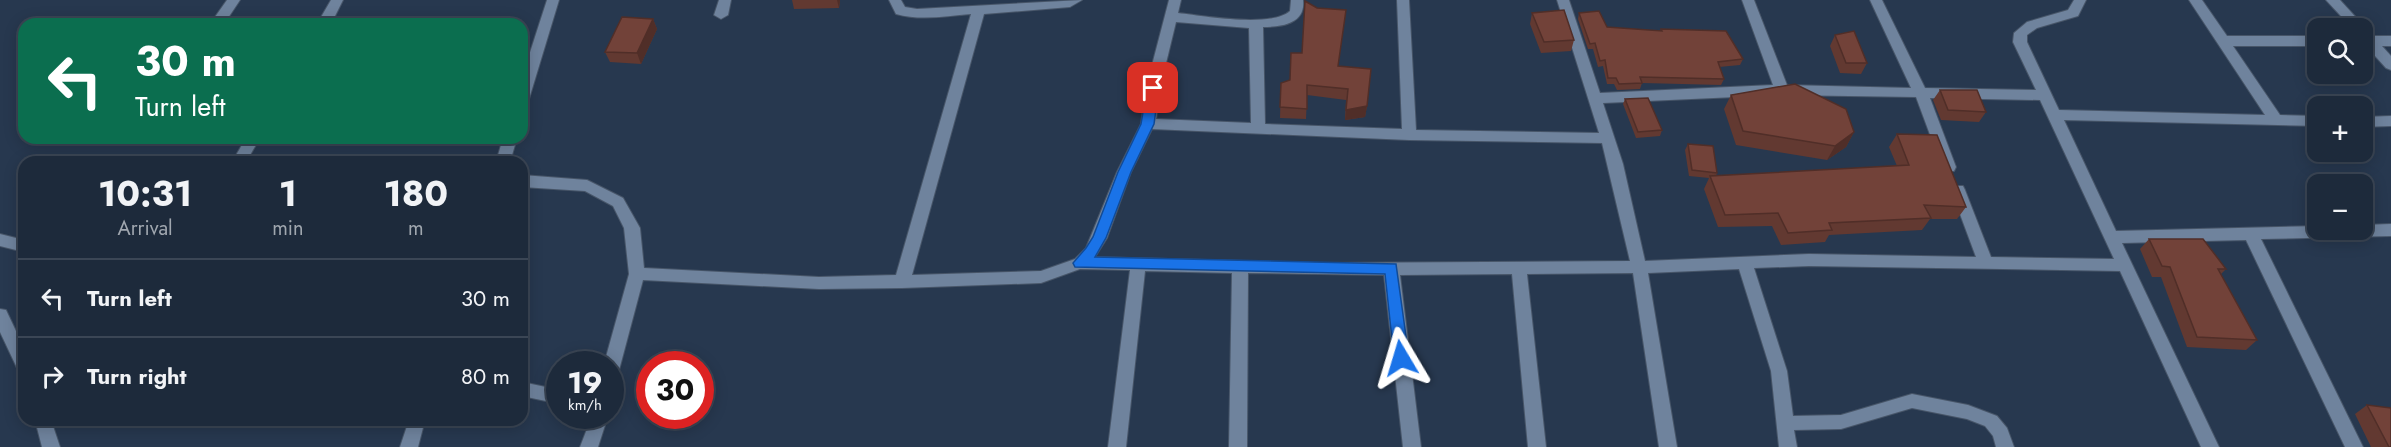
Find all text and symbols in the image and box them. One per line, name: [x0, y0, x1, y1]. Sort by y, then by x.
map controls: [2307, 18, 2373, 240]
button: search: [2307, 18, 2373, 84]
text: 30 m: [135, 31, 236, 92]
icon: left: [36, 42, 114, 120]
pin: [1127, 62, 1178, 113]
icon: arrive: [1136, 71, 1169, 104]
text: Turn left: [135, 87, 225, 126]
button: +: [2307, 96, 2373, 162]
text: 10:31: [98, 167, 192, 219]
text: 1: [279, 167, 297, 219]
text: 180: [383, 167, 448, 219]
button: −: [2307, 174, 2373, 240]
text: Arrival: [118, 214, 173, 243]
text: min: [272, 214, 304, 243]
text: m: [408, 214, 424, 243]
icon: left: [36, 282, 69, 315]
text: Turn left: [87, 282, 172, 314]
text: 30 m: [461, 282, 510, 314]
position arrow: [1369, 326, 1433, 390]
speed limit sign: 30: [636, 351, 714, 429]
icon: right: [36, 360, 69, 393]
text: Turn right: [87, 360, 187, 392]
text: 80 m: [461, 360, 510, 392]
text: 19: [567, 361, 603, 404]
text: km/h: [568, 394, 602, 416]

